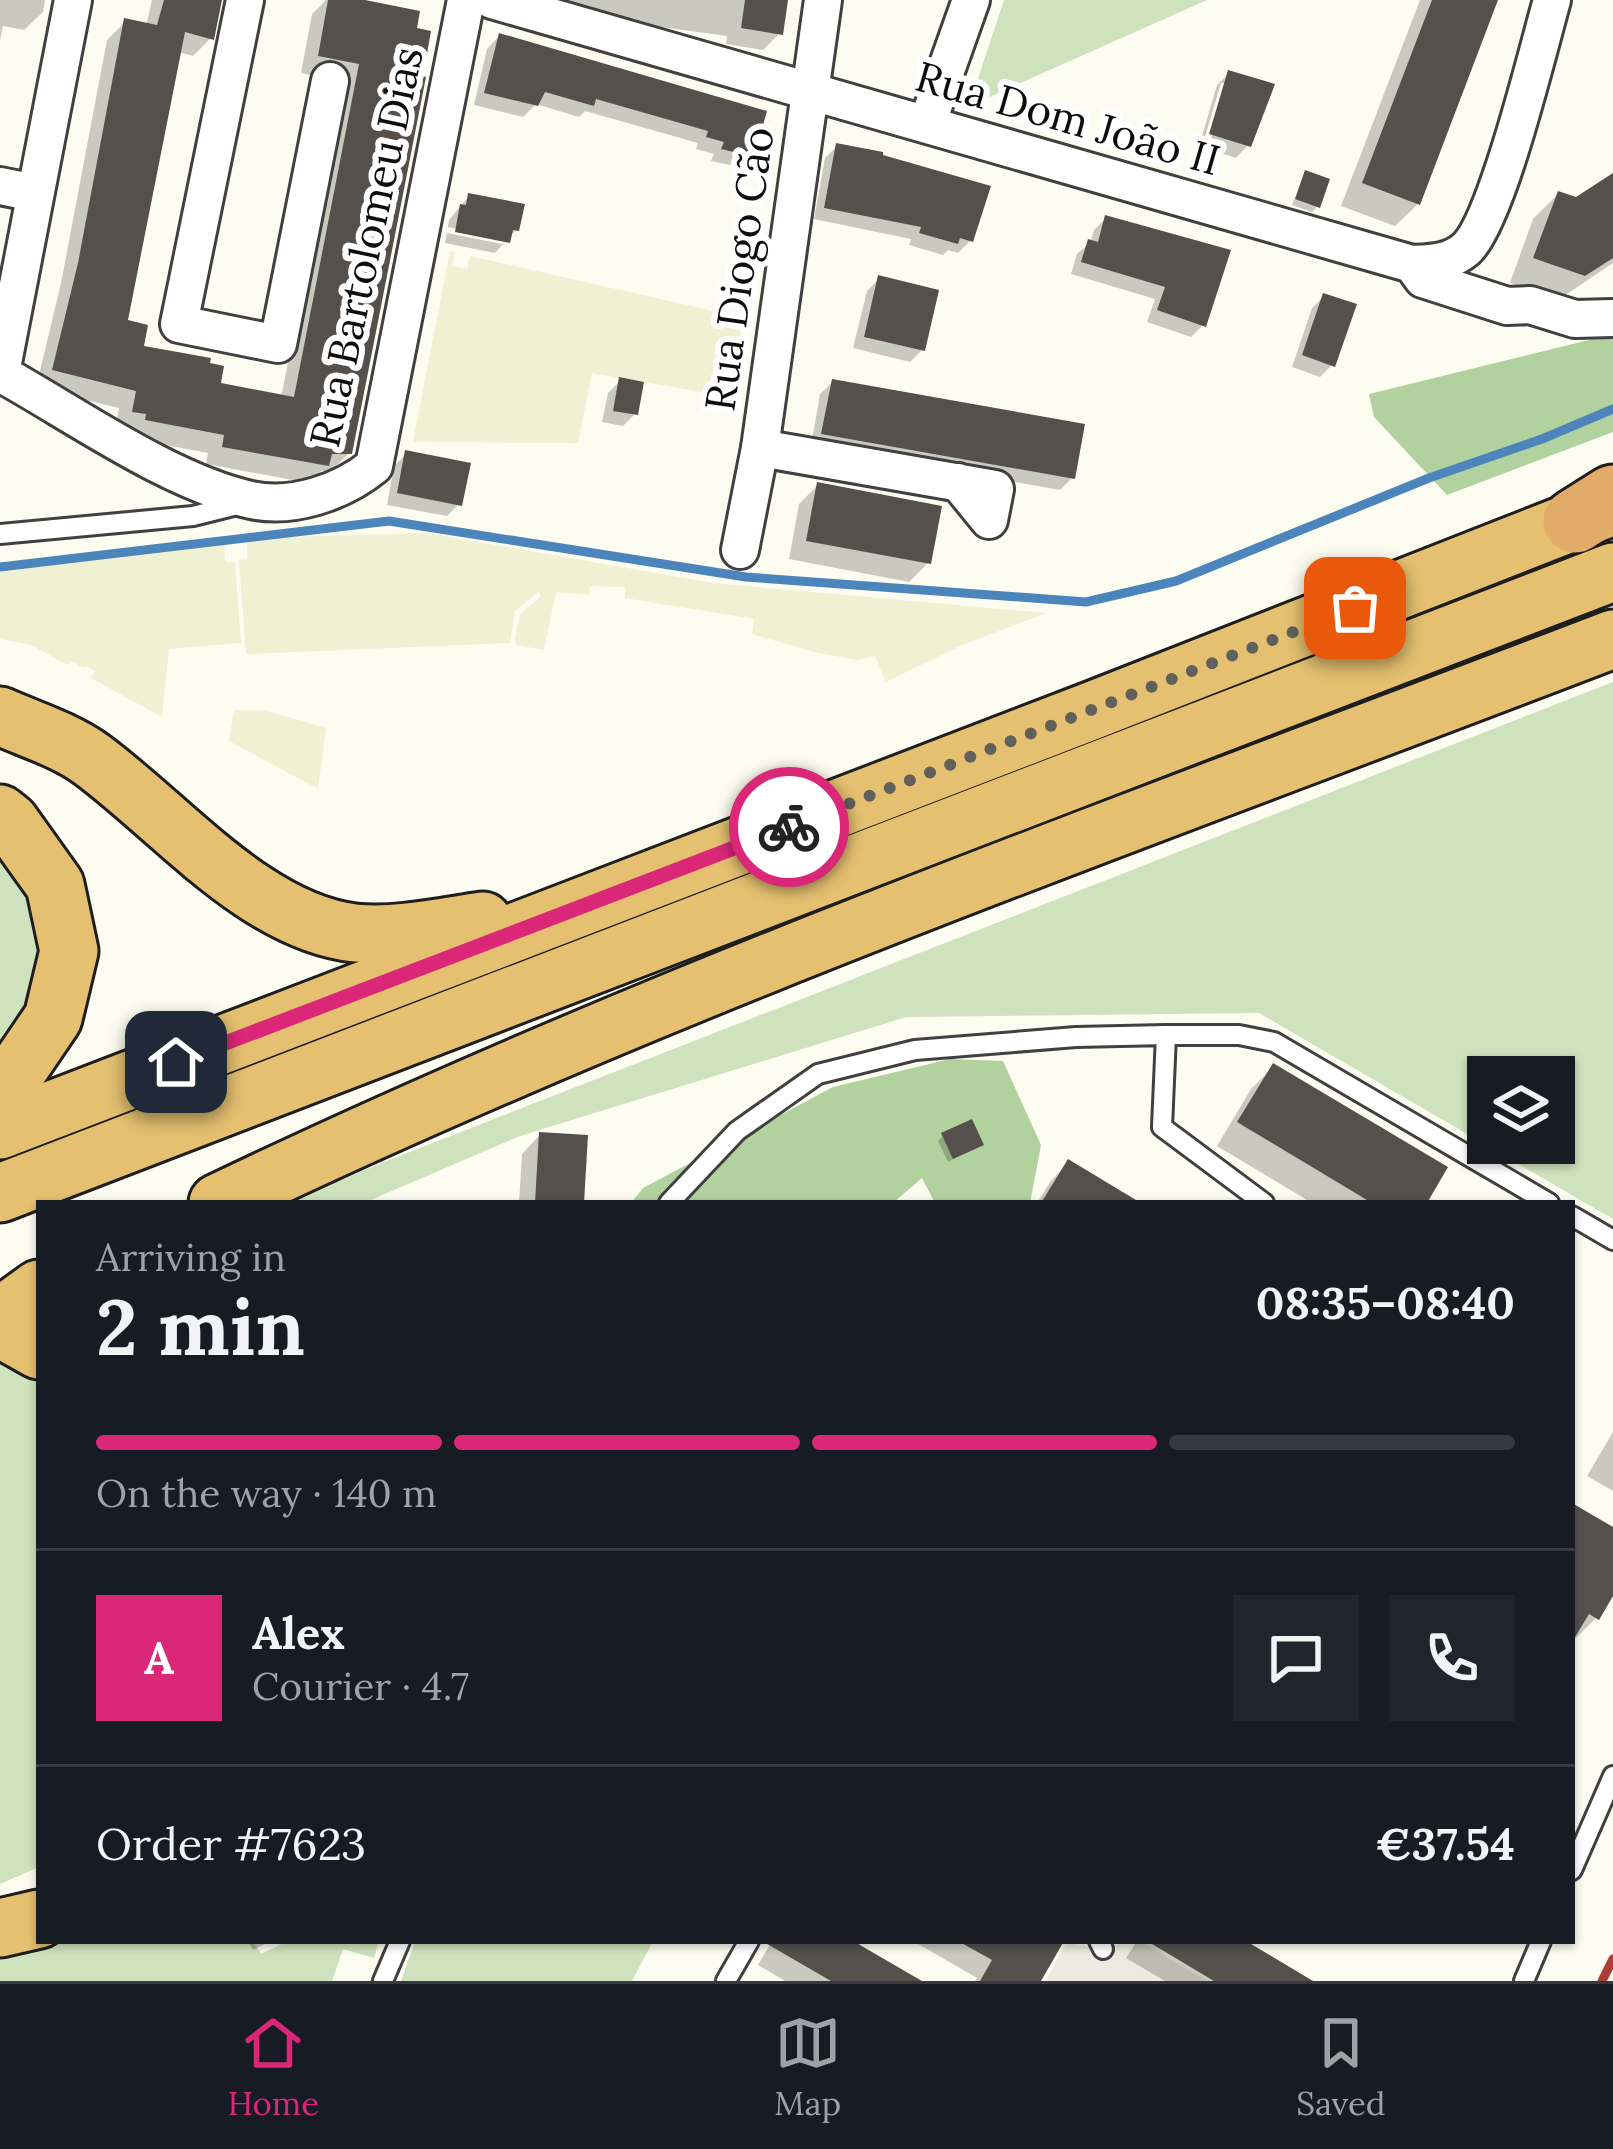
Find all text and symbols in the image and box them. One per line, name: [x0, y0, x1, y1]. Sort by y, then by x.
street label: Rua Bartolomeu Dias: [297, 42, 435, 452]
street label: Rua Dom João II: [910, 49, 1226, 187]
street label: Rua Diogo Cão: [692, 124, 786, 414]
pin: [1304, 557, 1406, 659]
icon: bag: [1322, 575, 1388, 641]
courier: [729, 767, 849, 887]
icon: bike: [756, 794, 822, 860]
pin: [125, 1011, 227, 1113]
icon: home: [143, 1029, 209, 1095]
map controls: [1467, 1056, 1575, 1164]
button: layers: [1467, 1056, 1575, 1164]
text: Arriving in: [96, 1232, 286, 1282]
text: 08:35–08:40: [1256, 1274, 1515, 1331]
text: 2 min: [96, 1277, 305, 1376]
text: On the way · 140 m: [96, 1468, 437, 1518]
button: chat: [1233, 1595, 1359, 1721]
button: phone: [1389, 1595, 1515, 1721]
text: Alex: [252, 1604, 345, 1661]
text: A: [144, 1629, 174, 1686]
text: Courier · 4.7: [252, 1661, 469, 1711]
text: Order #7623: [96, 1815, 366, 1872]
text: €37.54: [1375, 1815, 1515, 1872]
tab: Home: [227, 2010, 319, 2124]
tab: Map: [774, 2010, 841, 2124]
tab: Saved: [1296, 2010, 1385, 2124]

